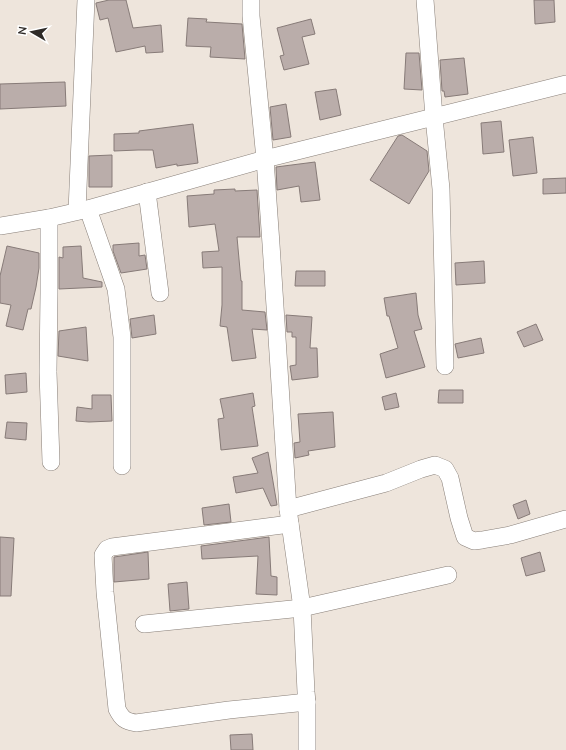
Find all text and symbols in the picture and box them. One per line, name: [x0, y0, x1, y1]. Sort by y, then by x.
north arrow: [12, 12, 52, 52]
text: N: [15, 25, 30, 36]

